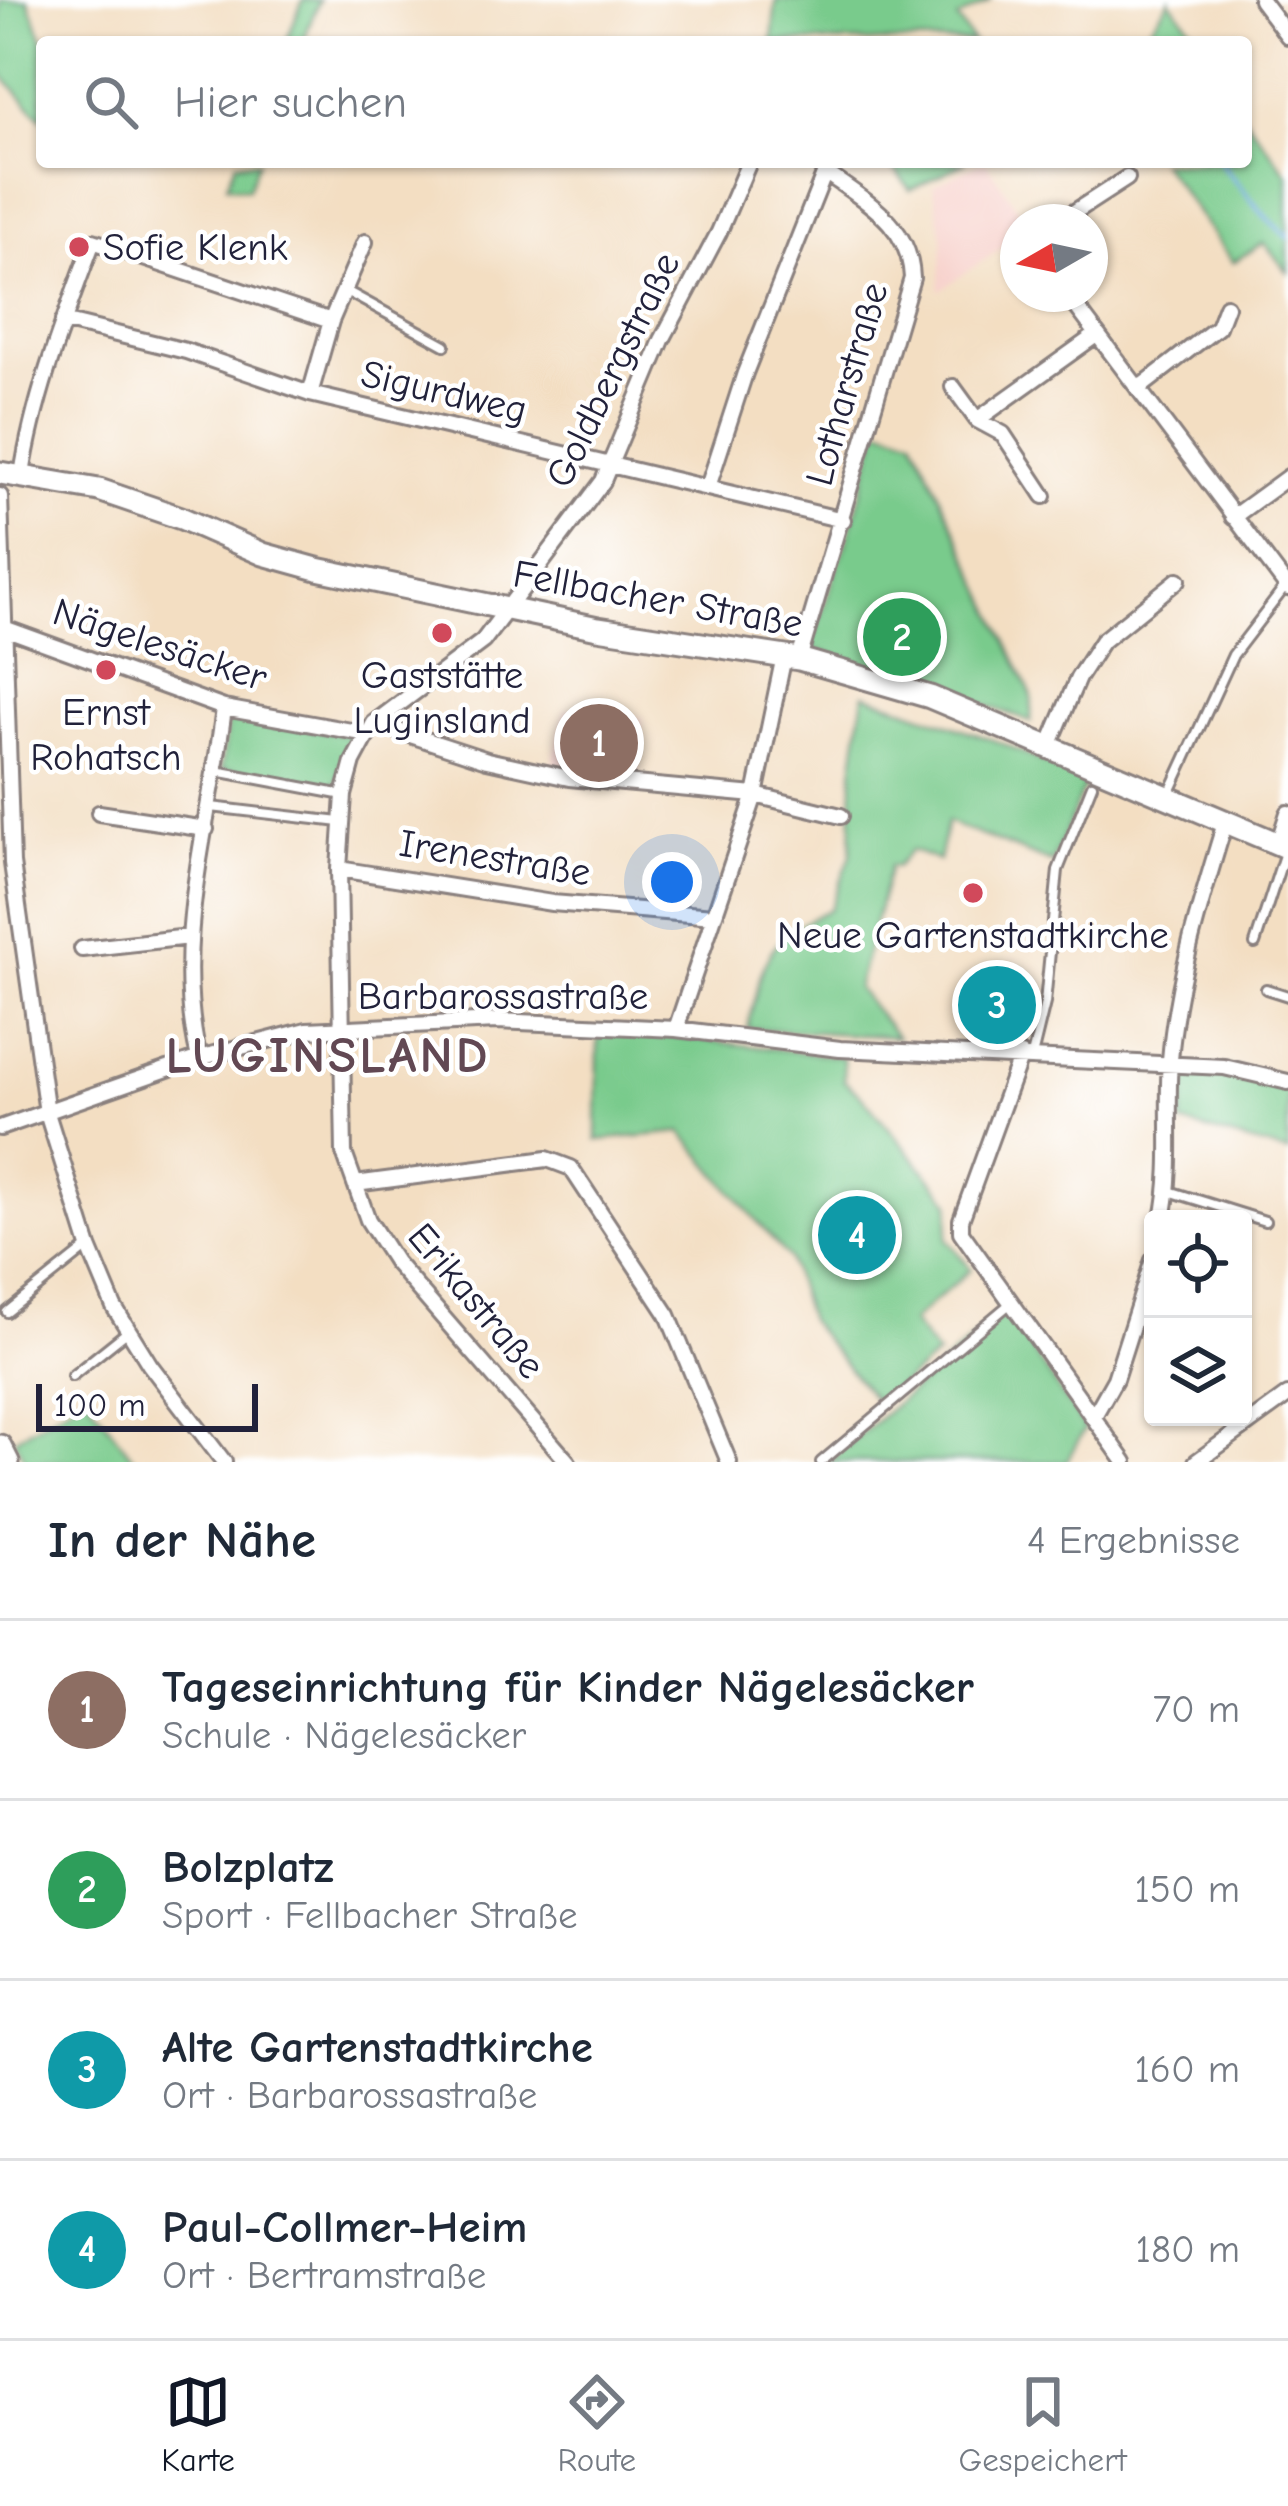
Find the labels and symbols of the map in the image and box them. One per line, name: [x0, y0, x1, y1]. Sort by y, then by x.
north arrow: [1000, 204, 1108, 312]
place label: Sofie Klenk: [103, 225, 288, 270]
marker: Sofie Klenk: [66, 234, 92, 260]
street label: Goldbergstraße: [537, 245, 689, 495]
street label: Lotharstraße: [797, 277, 897, 491]
street label: Sigurdweg: [357, 351, 531, 433]
street label: Fellbacher Straße: [510, 551, 806, 647]
street label: Nägelesäcker: [47, 589, 273, 701]
pin: 2: [863, 592, 941, 682]
marker: Gaststätte Luginsland: [429, 620, 455, 646]
place label: Gaststätte Luginsland: [353, 653, 531, 743]
marker: Ernst Rohatsch: [93, 657, 119, 683]
place label: Ernst Rohatsch: [30, 690, 182, 780]
pin: 1: [560, 698, 638, 788]
street label: Irenestraße: [396, 821, 594, 895]
your location: [642, 852, 702, 912]
marker: Neue Gartenstadtkirche: [960, 880, 986, 906]
place label: Neue Gartenstadtkirche: [777, 913, 1169, 958]
pin: 3: [958, 960, 1036, 1050]
street label: Barbarossastraße: [358, 974, 648, 1019]
district label: LUGINSLAND: [165, 1026, 491, 1085]
pin: 4: [818, 1190, 896, 1280]
street label: Erikastraße: [398, 1214, 554, 1388]
scale bar: [36, 1378, 258, 1431]

